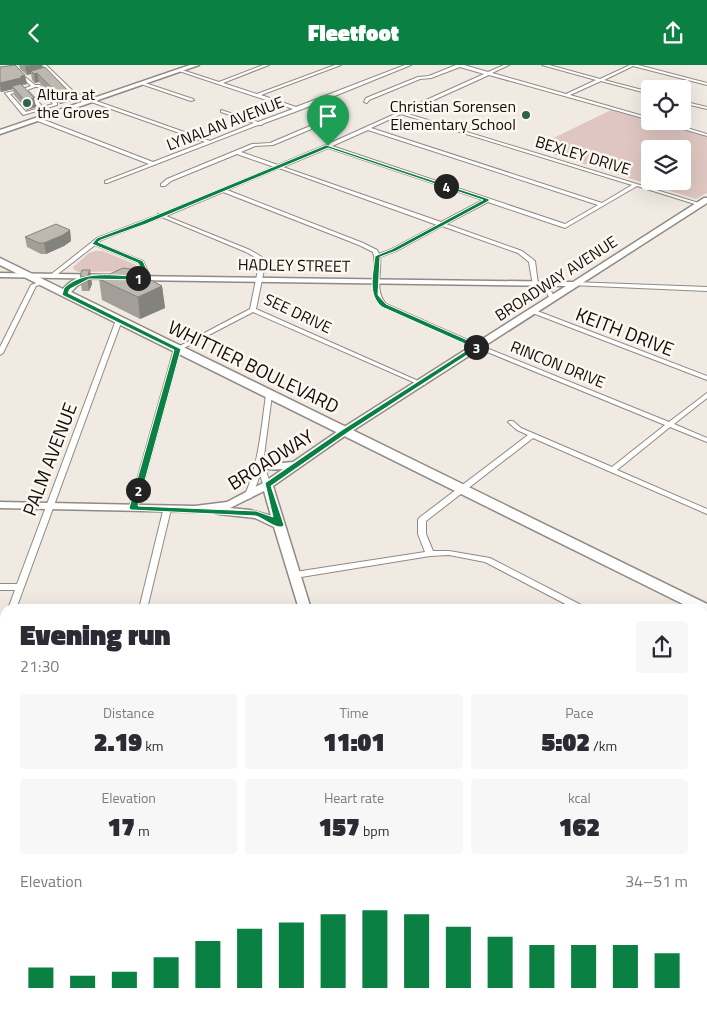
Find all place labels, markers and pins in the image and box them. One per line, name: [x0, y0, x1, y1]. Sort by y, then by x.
place label: Altura at the Groves: [37, 82, 109, 124]
place label: Christian Sorensen Elementary School: [390, 94, 516, 136]
pin: [307, 95, 349, 146]
marker: Altura at the Groves: [21, 97, 33, 109]
marker: Christian Sorensen Elementary School: [520, 109, 532, 121]
pin: 4: [434, 173, 458, 199]
pin: 1: [126, 265, 150, 291]
pin: 3: [464, 335, 488, 359]
pin: 2: [126, 477, 150, 503]

